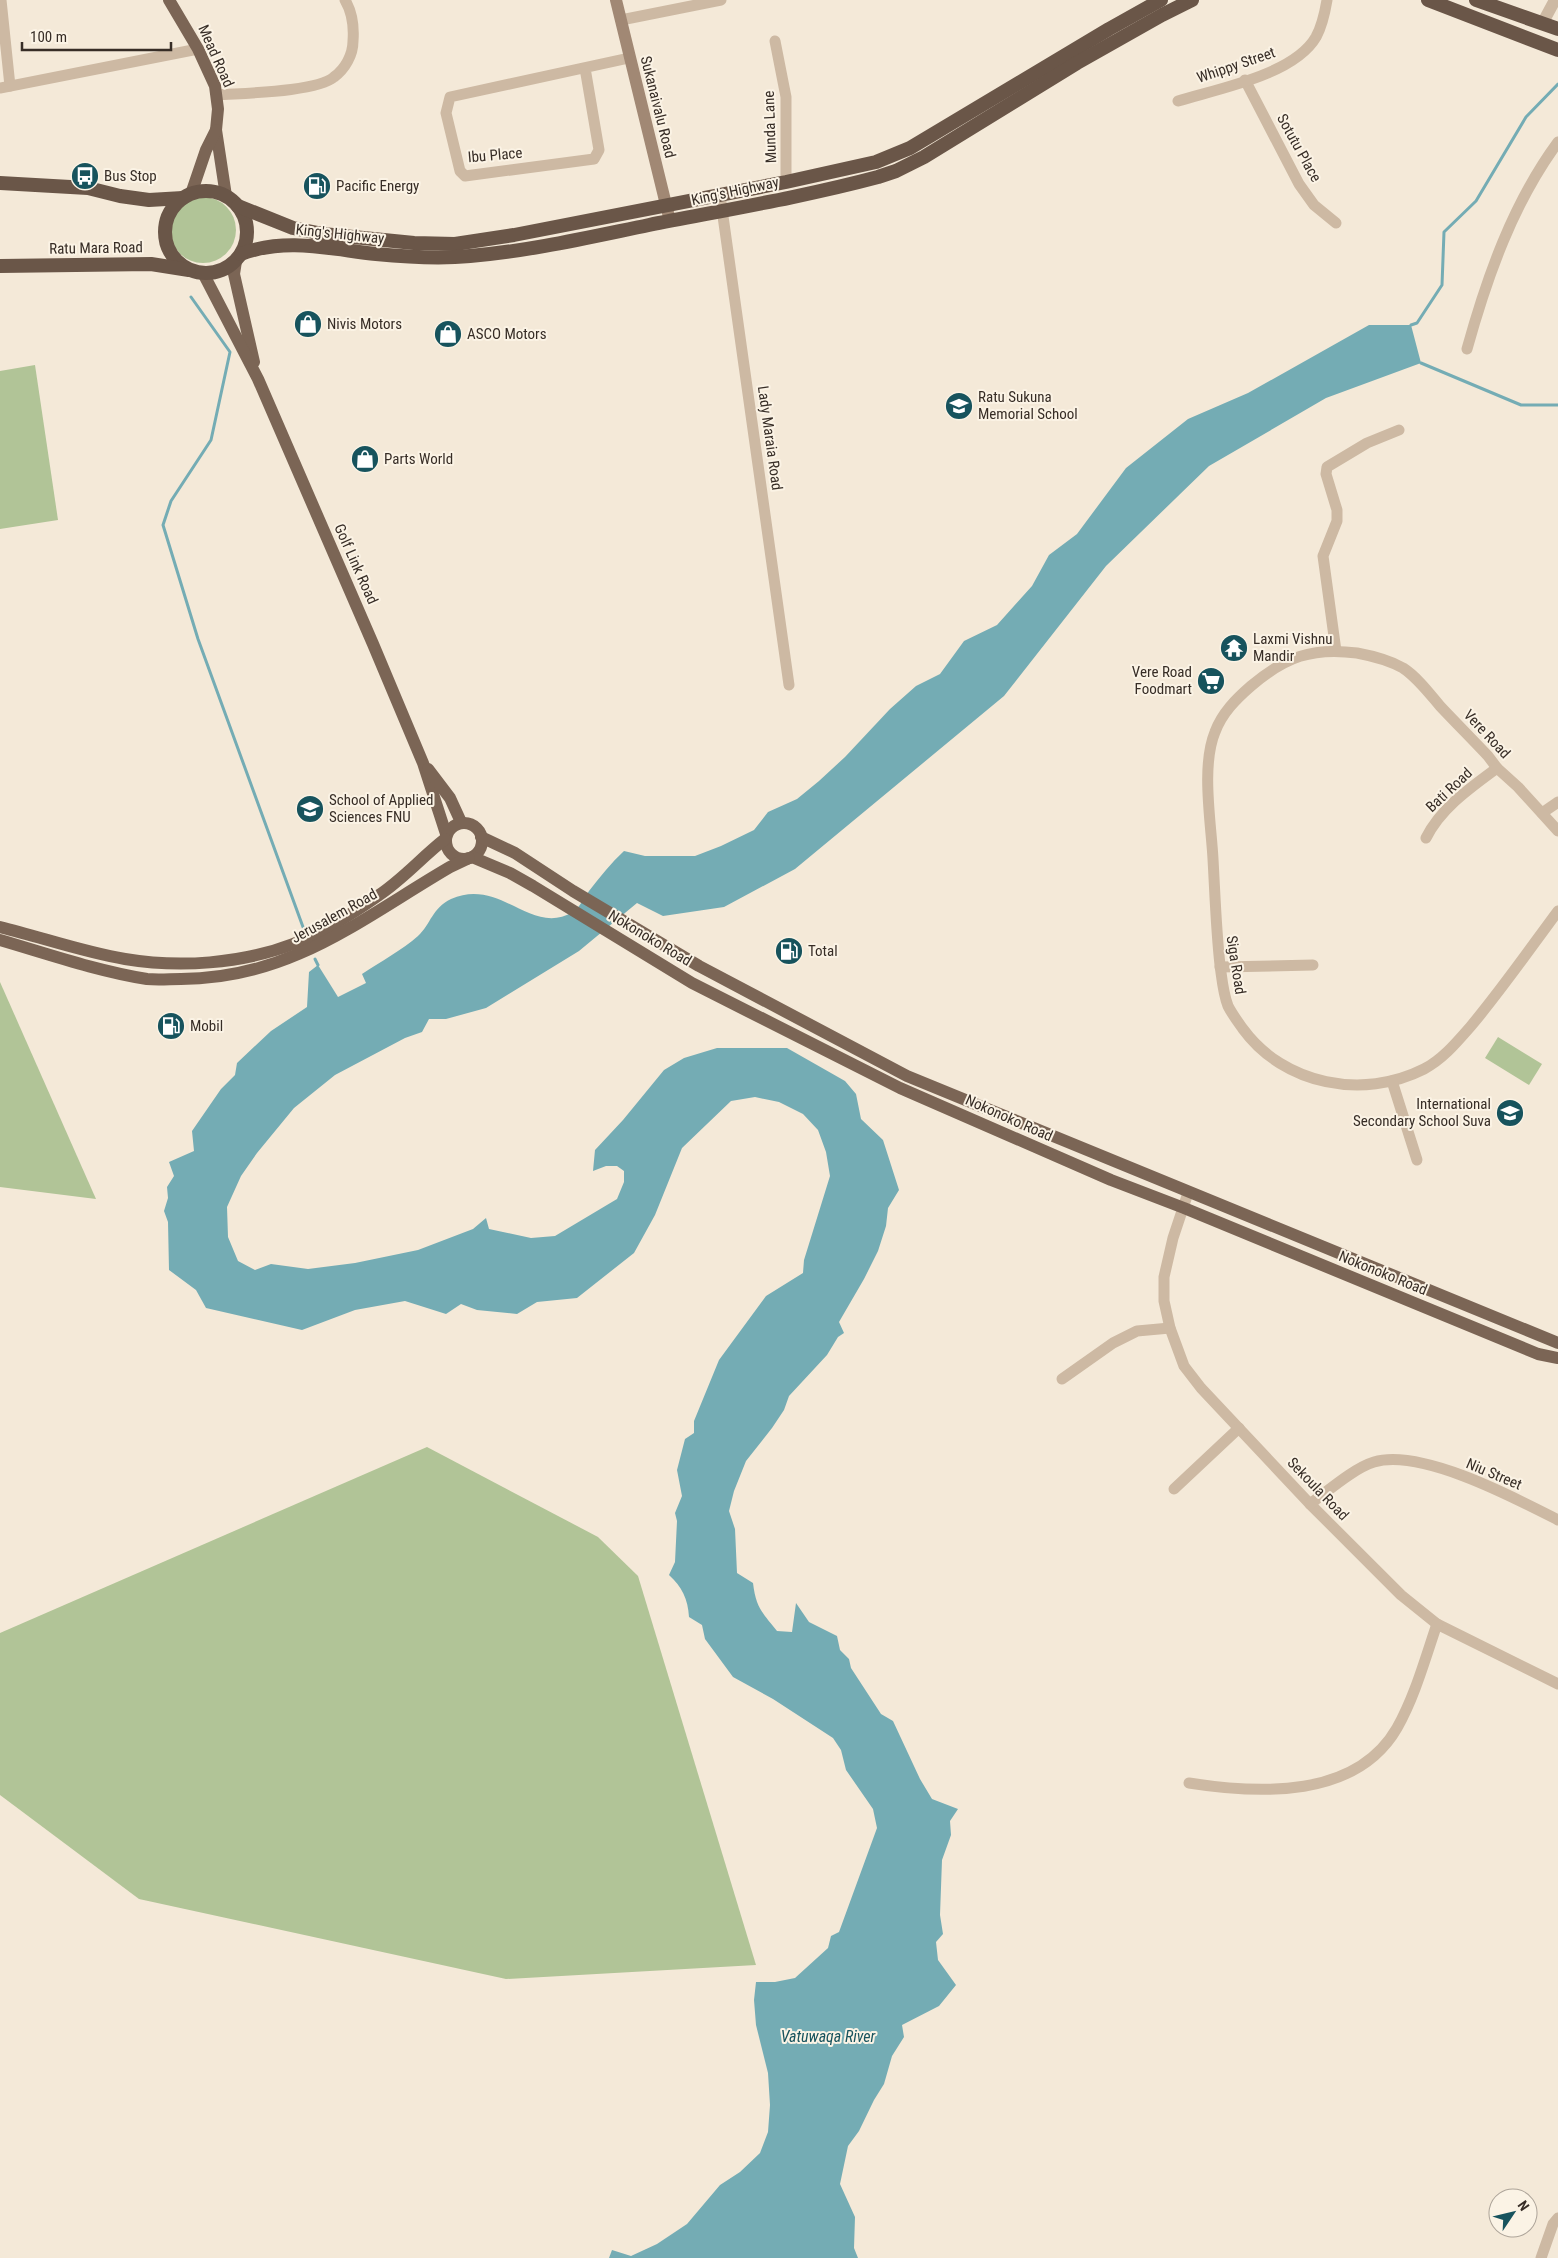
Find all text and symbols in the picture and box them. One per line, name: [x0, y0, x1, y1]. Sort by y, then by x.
scale bar: [22, 20, 171, 52]
street label: Mead Road: [194, 22, 238, 90]
text: 100 m: [30, 28, 67, 46]
street label: Whippy Street: [1194, 43, 1278, 87]
street label: Sukanaivalu Road: [637, 54, 679, 160]
street label: Munda Lane: [760, 90, 780, 164]
street label: Sotutu Place: [1273, 111, 1325, 185]
street label: Ibu Place: [467, 144, 523, 166]
bus stop icon: Bus Stop: [70, 161, 100, 191]
place label: Bus Stop: [104, 167, 157, 185]
fuel station icon: Pacific Energy: [302, 171, 332, 201]
street label: King's Highway: [690, 173, 780, 209]
place label: Pacific Energy: [336, 177, 419, 195]
street label: King's Highway: [295, 220, 385, 248]
street label: Ratu Mara Road: [49, 238, 143, 258]
shop icon: Nivis Motors: [293, 309, 323, 339]
place label: Nivis Motors: [327, 315, 402, 333]
shop icon: ASCO Motors: [433, 319, 463, 349]
place label: ASCO Motors: [467, 325, 547, 343]
street label: Lady Maraia Road: [754, 384, 786, 492]
place label: Ratu Sukuna Memorial School: [978, 388, 1078, 423]
school or university icon: Ratu Sukuna Memorial School: [944, 391, 974, 421]
shop icon: Parts World: [350, 444, 380, 474]
place label: Parts World: [384, 450, 453, 468]
street label: Golf Link Road: [330, 521, 382, 607]
place label: Laxmi Vishnu Mandir: [1253, 630, 1333, 665]
temple icon: Laxmi Vishnu Mandir: [1219, 633, 1249, 663]
place label: Vere Road Foodmart: [1132, 663, 1192, 698]
supermarket icon: Vere Road Foodmart: [1196, 666, 1226, 696]
street label: Vere Road: [1460, 706, 1514, 762]
street label: Bati Road: [1422, 764, 1476, 816]
place label: School of Applied Sciences FNU: [329, 791, 433, 826]
school or university icon: School of Applied Sciences FNU: [295, 794, 325, 824]
street label: Jerusalem Road: [288, 885, 380, 947]
street label: Nokonoko Road: [605, 906, 695, 970]
street label: Siga Road: [1222, 934, 1250, 996]
fuel station icon: Total: [774, 936, 804, 966]
place label: Total: [808, 942, 838, 960]
fuel station icon: Mobil: [156, 1011, 186, 1041]
place label: Mobil: [190, 1017, 223, 1035]
street label: Nokonoko Road: [963, 1091, 1055, 1145]
place label: International Secondary School Suva: [1353, 1095, 1491, 1130]
school or university icon: International Secondary School Suva: [1495, 1098, 1525, 1128]
street label: Nokonoko Road: [1336, 1247, 1430, 1299]
street label: Sekoula Road: [1284, 1454, 1352, 1524]
street label: Niu Street: [1464, 1454, 1524, 1494]
water label: Vatuwaqa River: [781, 2027, 877, 2046]
north arrow: [1488, 2188, 1538, 2238]
text: N: [1515, 2197, 1533, 2214]

